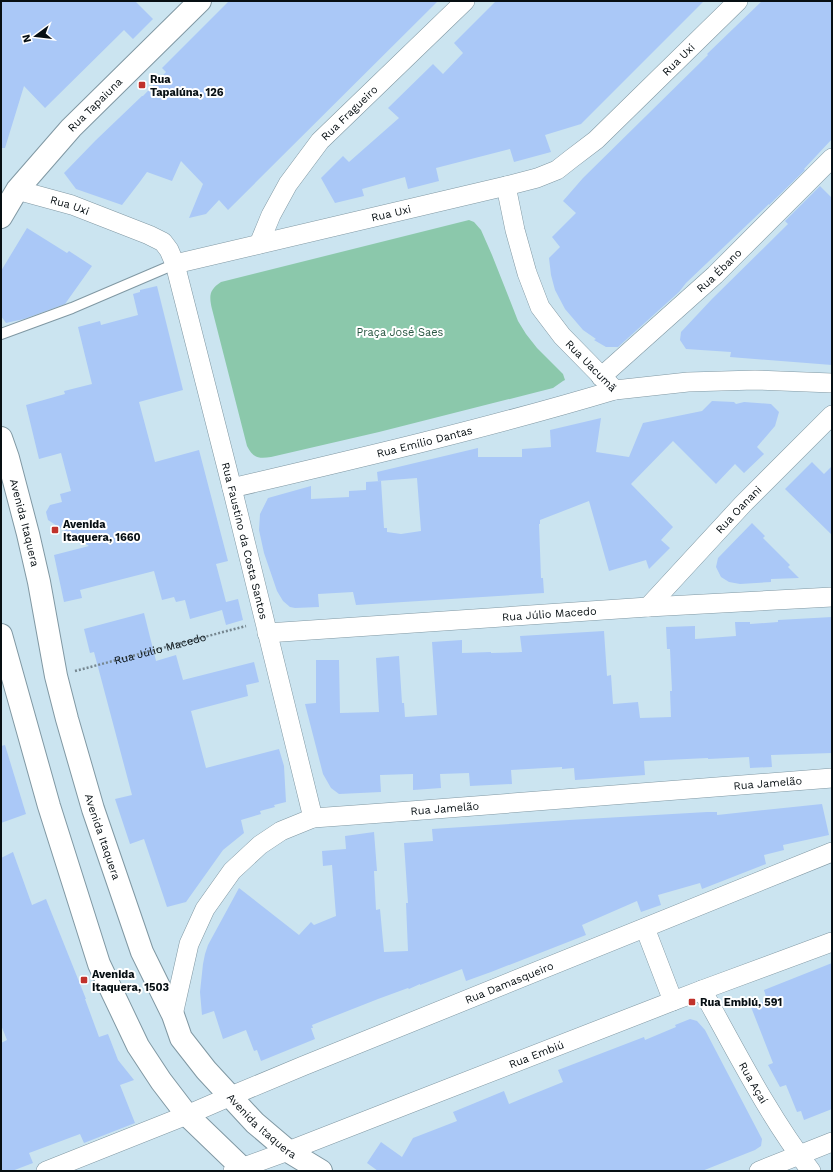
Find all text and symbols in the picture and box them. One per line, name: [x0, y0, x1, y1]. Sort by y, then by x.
north arrow: [16, 16, 56, 56]
text: N: [19, 33, 34, 44]
street label: Rua Uxi: [660, 41, 698, 79]
place label: Rua Tapaiúna, 126: [150, 73, 224, 99]
street label: Rua Tapaiuna: [65, 75, 125, 135]
marker: Rua Tapaiúna, 126: [137, 80, 147, 90]
street label: Rua Fragueiro: [319, 83, 381, 143]
street label: Rua Uxi: [49, 193, 91, 218]
street label: Rua Uxi: [370, 203, 412, 225]
street label: Rua Ébano: [694, 246, 744, 295]
park label: Praça José Saes: [357, 326, 444, 339]
street label: Rua Uacumã: [563, 338, 619, 395]
street label: Rua Emílio Dantas: [375, 424, 474, 460]
street label: Rua Faustino da Costa Santos: [219, 461, 270, 621]
street label: Avenida Itaquera: [7, 477, 41, 568]
street label: Rua Oanani: [713, 483, 765, 536]
place label: Avenida Itaquera, 1660: [63, 518, 141, 544]
marker: Avenida Itaquera, 1660: [50, 525, 60, 535]
street label: Rua Júlio Macedo: [502, 605, 597, 624]
street label: Rua Júlio Macedo: [113, 631, 208, 667]
street label: Rua Jamelão: [733, 774, 803, 793]
street label: Avenida Itaquera: [82, 792, 123, 882]
street label: Rua Jamelão: [410, 800, 480, 818]
street label: Rua Damasqueiro: [463, 959, 556, 1007]
place label: Avenida Itaquera, 1503: [92, 968, 169, 994]
marker: Avenida Itaquera, 1503: [79, 975, 89, 985]
place label: Rua Embiú, 591: [700, 996, 782, 1009]
marker: Rua Embiú, 591: [687, 997, 697, 1007]
street label: Rua Embiú: [507, 1038, 566, 1071]
street label: Rua Açaí: [736, 1060, 770, 1106]
street label: Avenida Itaquera: [224, 1091, 299, 1161]

